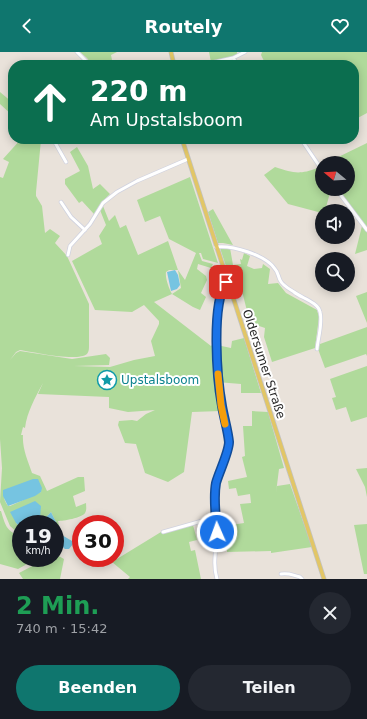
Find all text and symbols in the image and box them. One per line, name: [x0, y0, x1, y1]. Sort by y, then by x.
icon: back: [16, 15, 38, 37]
icon: heart: [329, 15, 351, 37]
text: Routely: [145, 16, 222, 37]
text: 220 m: [90, 75, 187, 108]
icon: ahead: [24, 76, 76, 128]
text: Am Upstalsboom: [90, 109, 243, 130]
north arrow: [315, 156, 355, 196]
map controls: [315, 156, 355, 292]
button: sound: [315, 204, 355, 244]
button: search: [315, 252, 355, 292]
pin: [209, 265, 243, 299]
icon: arrive: [215, 271, 237, 293]
street label: Oldersumer Straße: [240, 308, 288, 420]
place icon: Upstalsboom: [96, 369, 118, 391]
place label: Upstalsboom: [121, 373, 199, 387]
position arrow: [196, 511, 238, 553]
speed limit sign: 30: [72, 515, 124, 567]
text: 19: [24, 524, 52, 548]
text: km/h: [25, 545, 51, 556]
text: 2 Min.: [16, 592, 99, 620]
button: close: [309, 592, 351, 634]
text: 740 m · 15:42: [16, 621, 107, 636]
button: Beenden: [16, 665, 180, 711]
button: Teilen: [188, 665, 351, 711]

